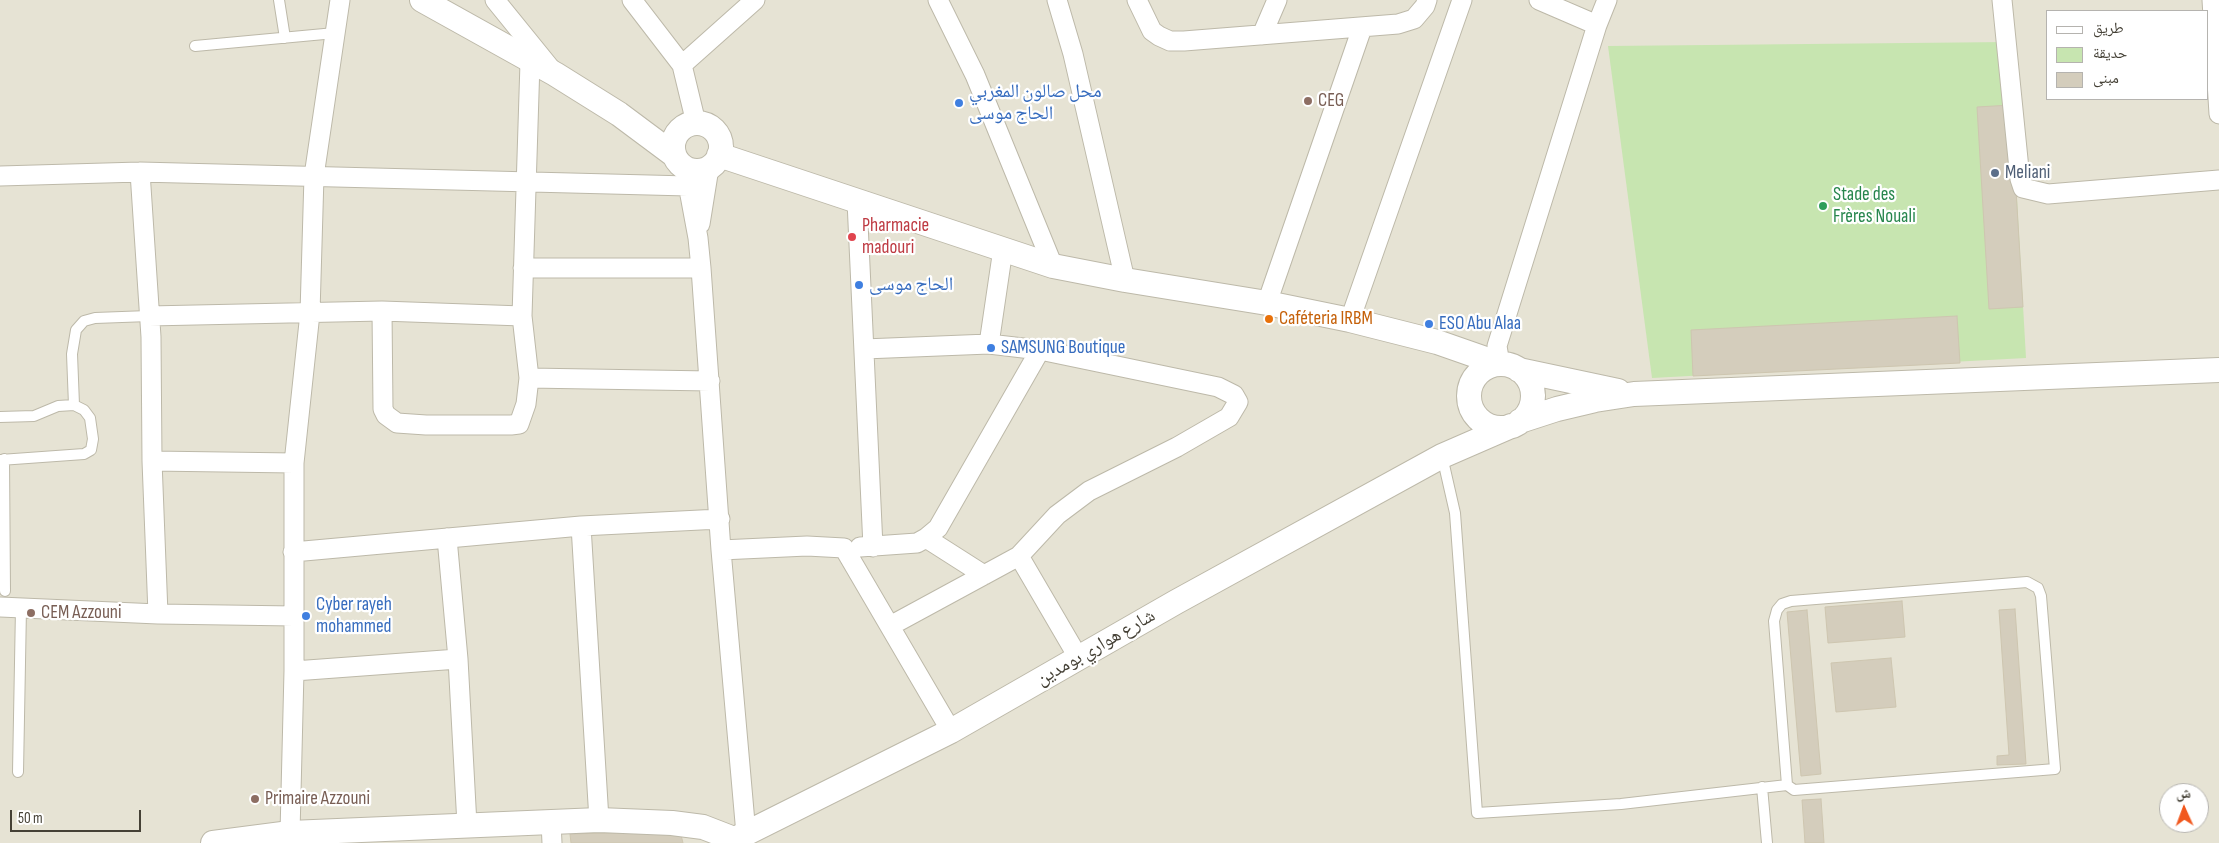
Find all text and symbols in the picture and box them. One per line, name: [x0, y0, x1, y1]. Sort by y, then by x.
legend: [2046, 10, 2209, 100]
text: طريق: [2093, 19, 2124, 38]
text: حديقة: [2093, 44, 2127, 63]
text: مبنى: [2093, 69, 2119, 88]
place label: محل صالون المغربي الحاج موسى: [969, 81, 1102, 125]
place label: CEG: [1318, 90, 1344, 112]
marker: CEG: [1302, 95, 1314, 107]
marker: محل صالون المغربي الحاج موسى: [953, 97, 965, 109]
place label: Meliani: [2005, 162, 2050, 184]
marker: Meliani: [1989, 167, 2001, 179]
place label: Stade des Frères Nouali: [1833, 184, 1916, 228]
marker: Stade des Frères Nouali: [1817, 200, 1829, 212]
place label: Pharmacie madouri: [862, 215, 929, 259]
marker: Pharmacie madouri: [846, 231, 858, 243]
place label: الحاج موسى: [869, 274, 953, 296]
marker: الحاج موسى: [853, 279, 865, 291]
place label: Caféteria IRBM: [1279, 308, 1373, 330]
marker: Caféteria IRBM: [1263, 313, 1275, 325]
place label: ESO Abu Alaa: [1439, 313, 1521, 335]
marker: ESO Abu Alaa: [1423, 318, 1435, 330]
place label: SAMSUNG Boutique: [1001, 337, 1125, 359]
marker: SAMSUNG Boutique: [985, 342, 997, 354]
place label: Cyber rayeh mohammed: [316, 594, 392, 638]
place label: CEM Azzouni: [41, 602, 122, 624]
street label: شارع هواري بومدين: [1032, 605, 1160, 691]
marker: CEM Azzouni: [25, 607, 37, 619]
marker: Cyber rayeh mohammed: [300, 610, 312, 622]
north arrow: [2159, 783, 2209, 833]
text: ش: [2176, 785, 2191, 802]
place label: Primaire Azzouni: [265, 788, 370, 810]
marker: Primaire Azzouni: [249, 793, 261, 805]
scale bar: [12, 800, 144, 832]
text: 50 m: [18, 809, 43, 828]

